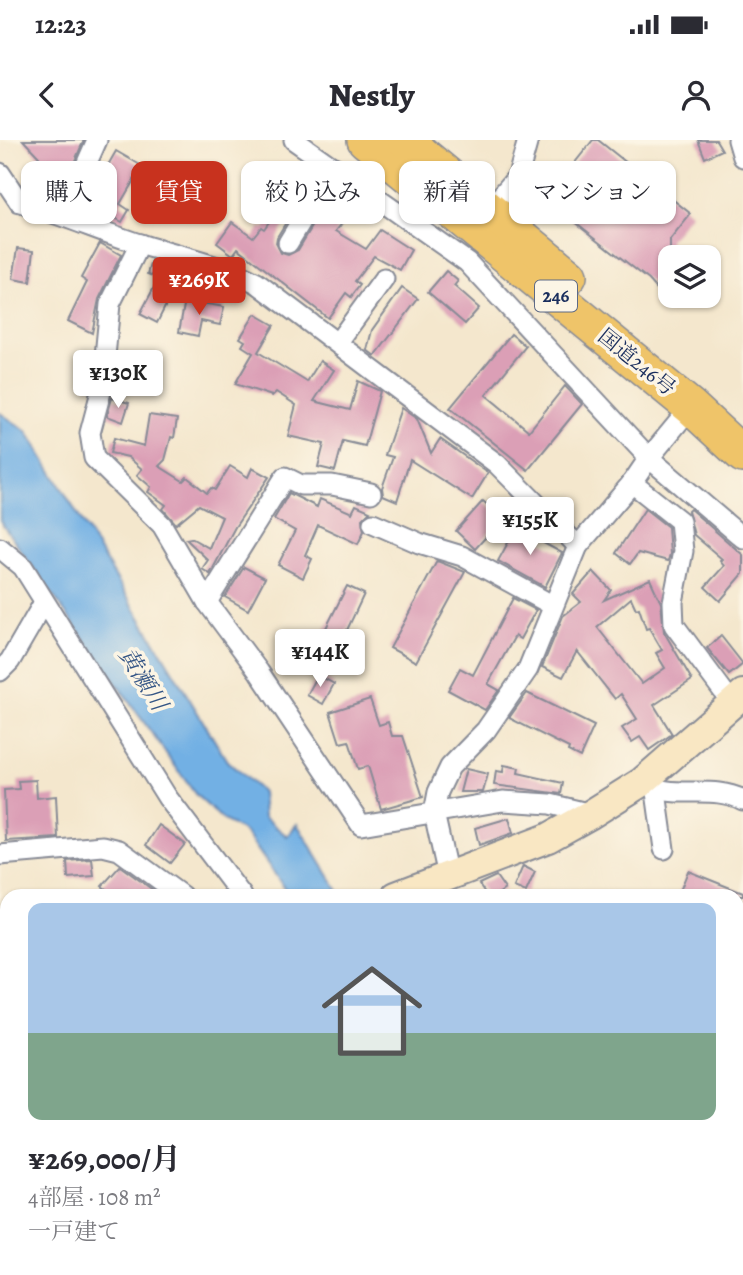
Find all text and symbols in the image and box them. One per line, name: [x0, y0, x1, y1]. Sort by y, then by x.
text: 12:23: [35, 7, 87, 42]
text: Nestly: [329, 73, 414, 117]
icon: back: [28, 76, 66, 114]
icon: person: [677, 76, 715, 114]
chip: 購入: [21, 161, 117, 224]
chip: 賃貸: [131, 161, 227, 224]
chip: 絞り込み: [241, 161, 385, 224]
chip: 新着: [399, 161, 495, 224]
chip: マンション: [509, 161, 676, 224]
map controls: [658, 245, 721, 308]
button: layers: [658, 245, 721, 308]
pin: ¥269K: [150, 258, 248, 317]
text: ¥269K: [169, 264, 229, 295]
road number: 246: [535, 280, 577, 312]
street label: 国道246号: [592, 322, 682, 402]
pin: ¥130K: [69, 350, 167, 410]
text: ¥130K: [89, 357, 147, 388]
pin: ¥155K: [481, 498, 579, 557]
text: ¥155K: [502, 504, 558, 535]
pin: ¥144K: [271, 630, 369, 689]
text: ¥144K: [291, 636, 349, 667]
water label: 黄瀬川: [112, 642, 176, 719]
icon: home: [309, 948, 435, 1074]
text: ¥269,000/月: [28, 1139, 181, 1179]
text: 4部屋 · 108 m²: [28, 1182, 161, 1213]
text: 一戸建て: [28, 1216, 120, 1247]

